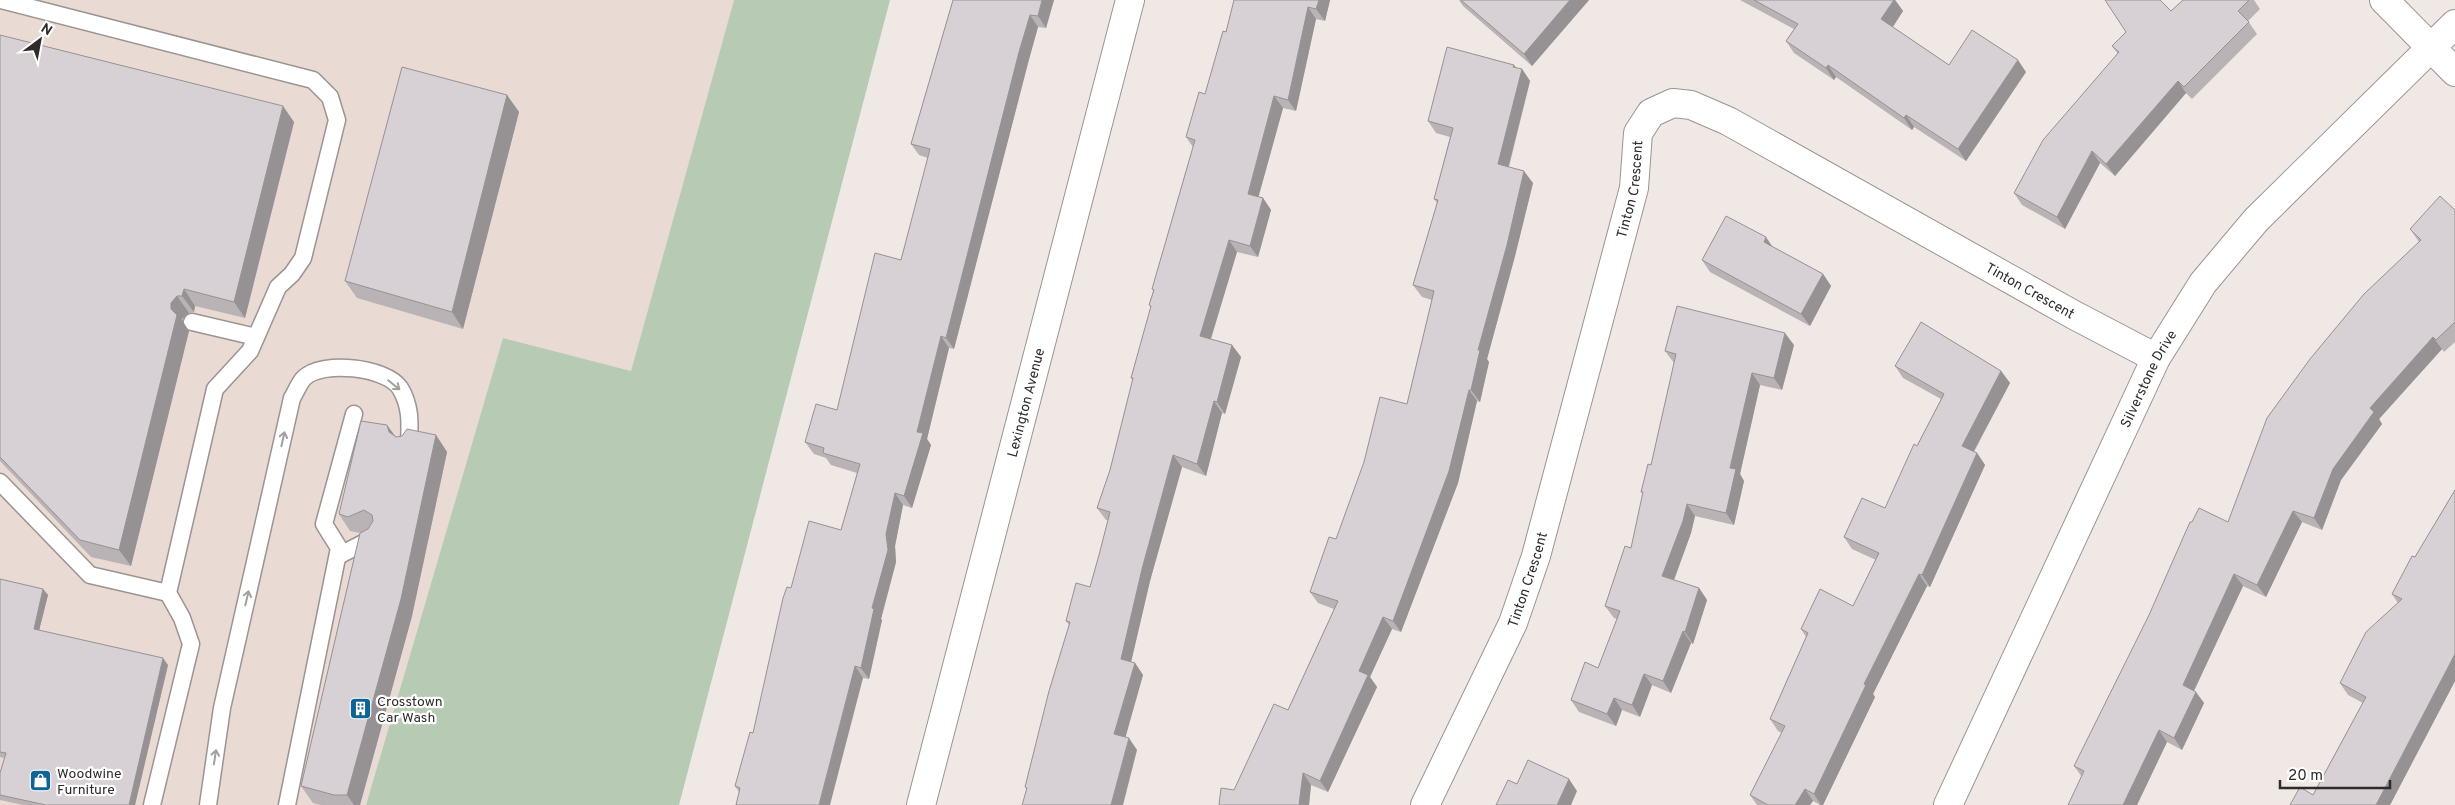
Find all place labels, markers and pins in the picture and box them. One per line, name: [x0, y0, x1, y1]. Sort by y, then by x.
place label: Crosstown Car Wash: [377, 694, 443, 727]
building icon: Crosstown Car Wash: [349, 697, 373, 721]
place label: Woodwine Furniture: [57, 766, 122, 799]
shop icon: Woodwine Furniture: [29, 769, 53, 793]

